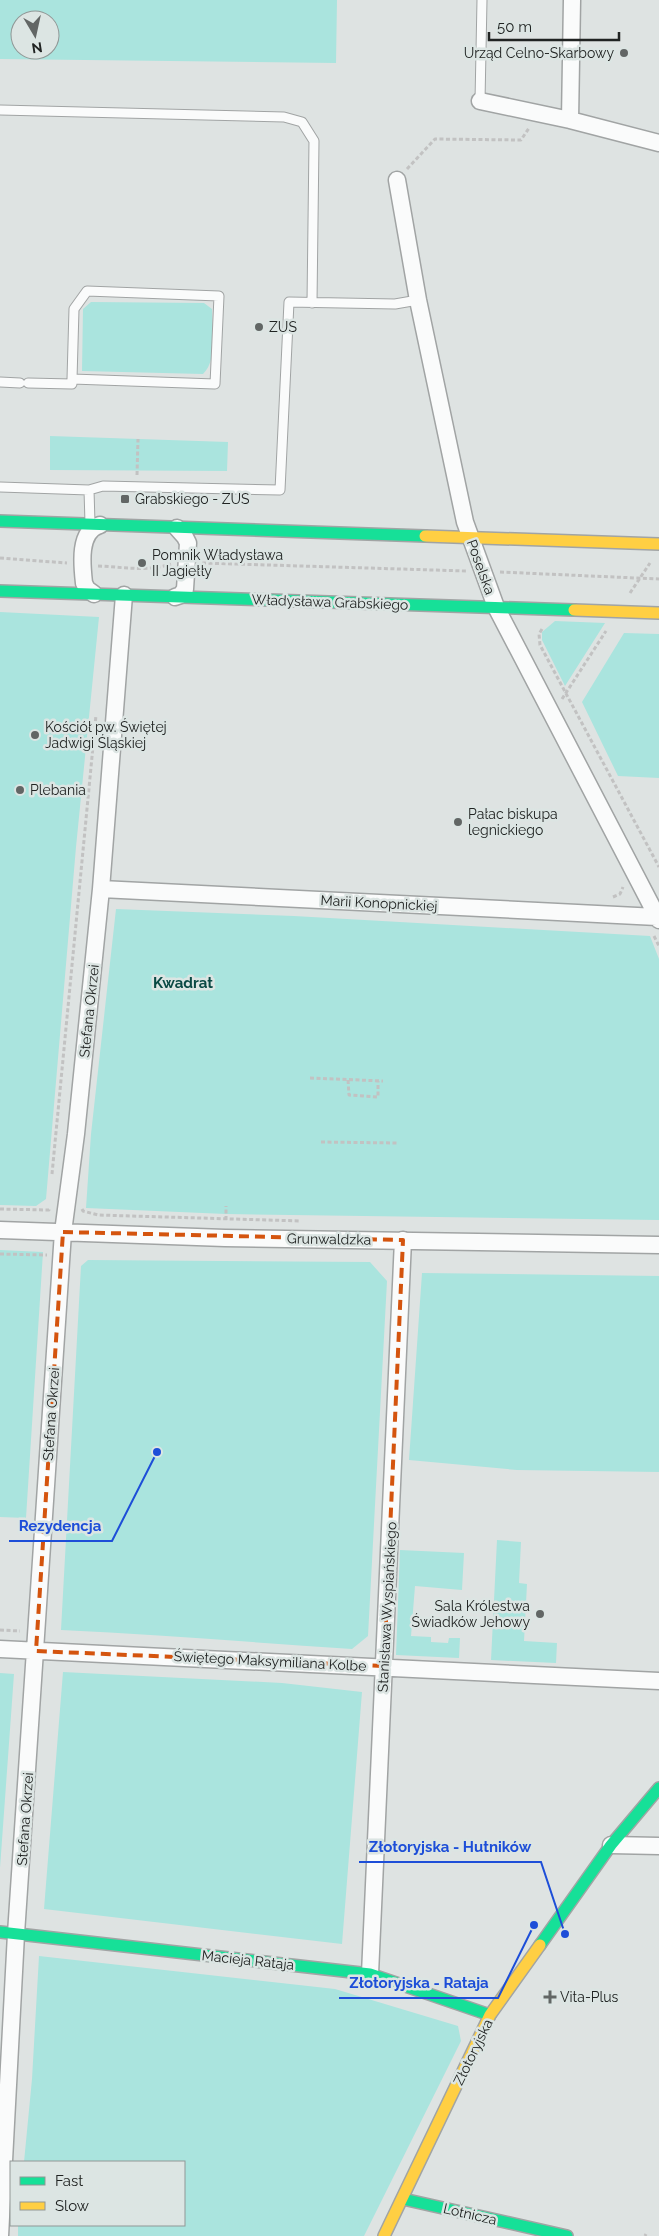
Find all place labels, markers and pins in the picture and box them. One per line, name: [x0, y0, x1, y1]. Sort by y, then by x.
place label: Urząd Celno-Skarbowy: [464, 45, 614, 61]
marker: Urząd Celno-Skarbowy: [618, 47, 630, 59]
place label: ZUS: [269, 319, 297, 335]
marker: ZUS: [253, 321, 265, 333]
place label: Grabskiego - ZUS: [135, 491, 250, 507]
marker: Grabskiego - ZUS: [119, 493, 131, 505]
place label: Pomnik Władysława II Jagiełły: [152, 547, 283, 579]
marker: Pomnik Władysława II Jagiełły: [136, 557, 148, 569]
place label: Kościół pw. Świętej Jadwigi Śląskiej: [45, 718, 167, 751]
marker: Kościół pw. Świętej Jadwigi Śląskiej: [29, 729, 41, 741]
place label: Plebania: [30, 782, 86, 798]
marker: Plebania: [14, 784, 26, 796]
place label: Pałac biskupa legnickiego: [468, 806, 558, 838]
marker: Pałac biskupa legnickiego: [452, 816, 464, 828]
callout: Rezydencja: [9, 1511, 112, 1541]
place label: Sala Królestwa Świadków Jehowy: [412, 1598, 530, 1630]
marker: Sala Królestwa Świadków Jehowy: [534, 1608, 546, 1620]
callout: Złotoryjska - Hutników: [359, 1832, 541, 1862]
callout: Złotoryjska - Rataja: [339, 1968, 498, 1998]
place label: Vita-Plus: [560, 1989, 619, 2005]
marker: Vita-Plus: [544, 1991, 556, 2003]

